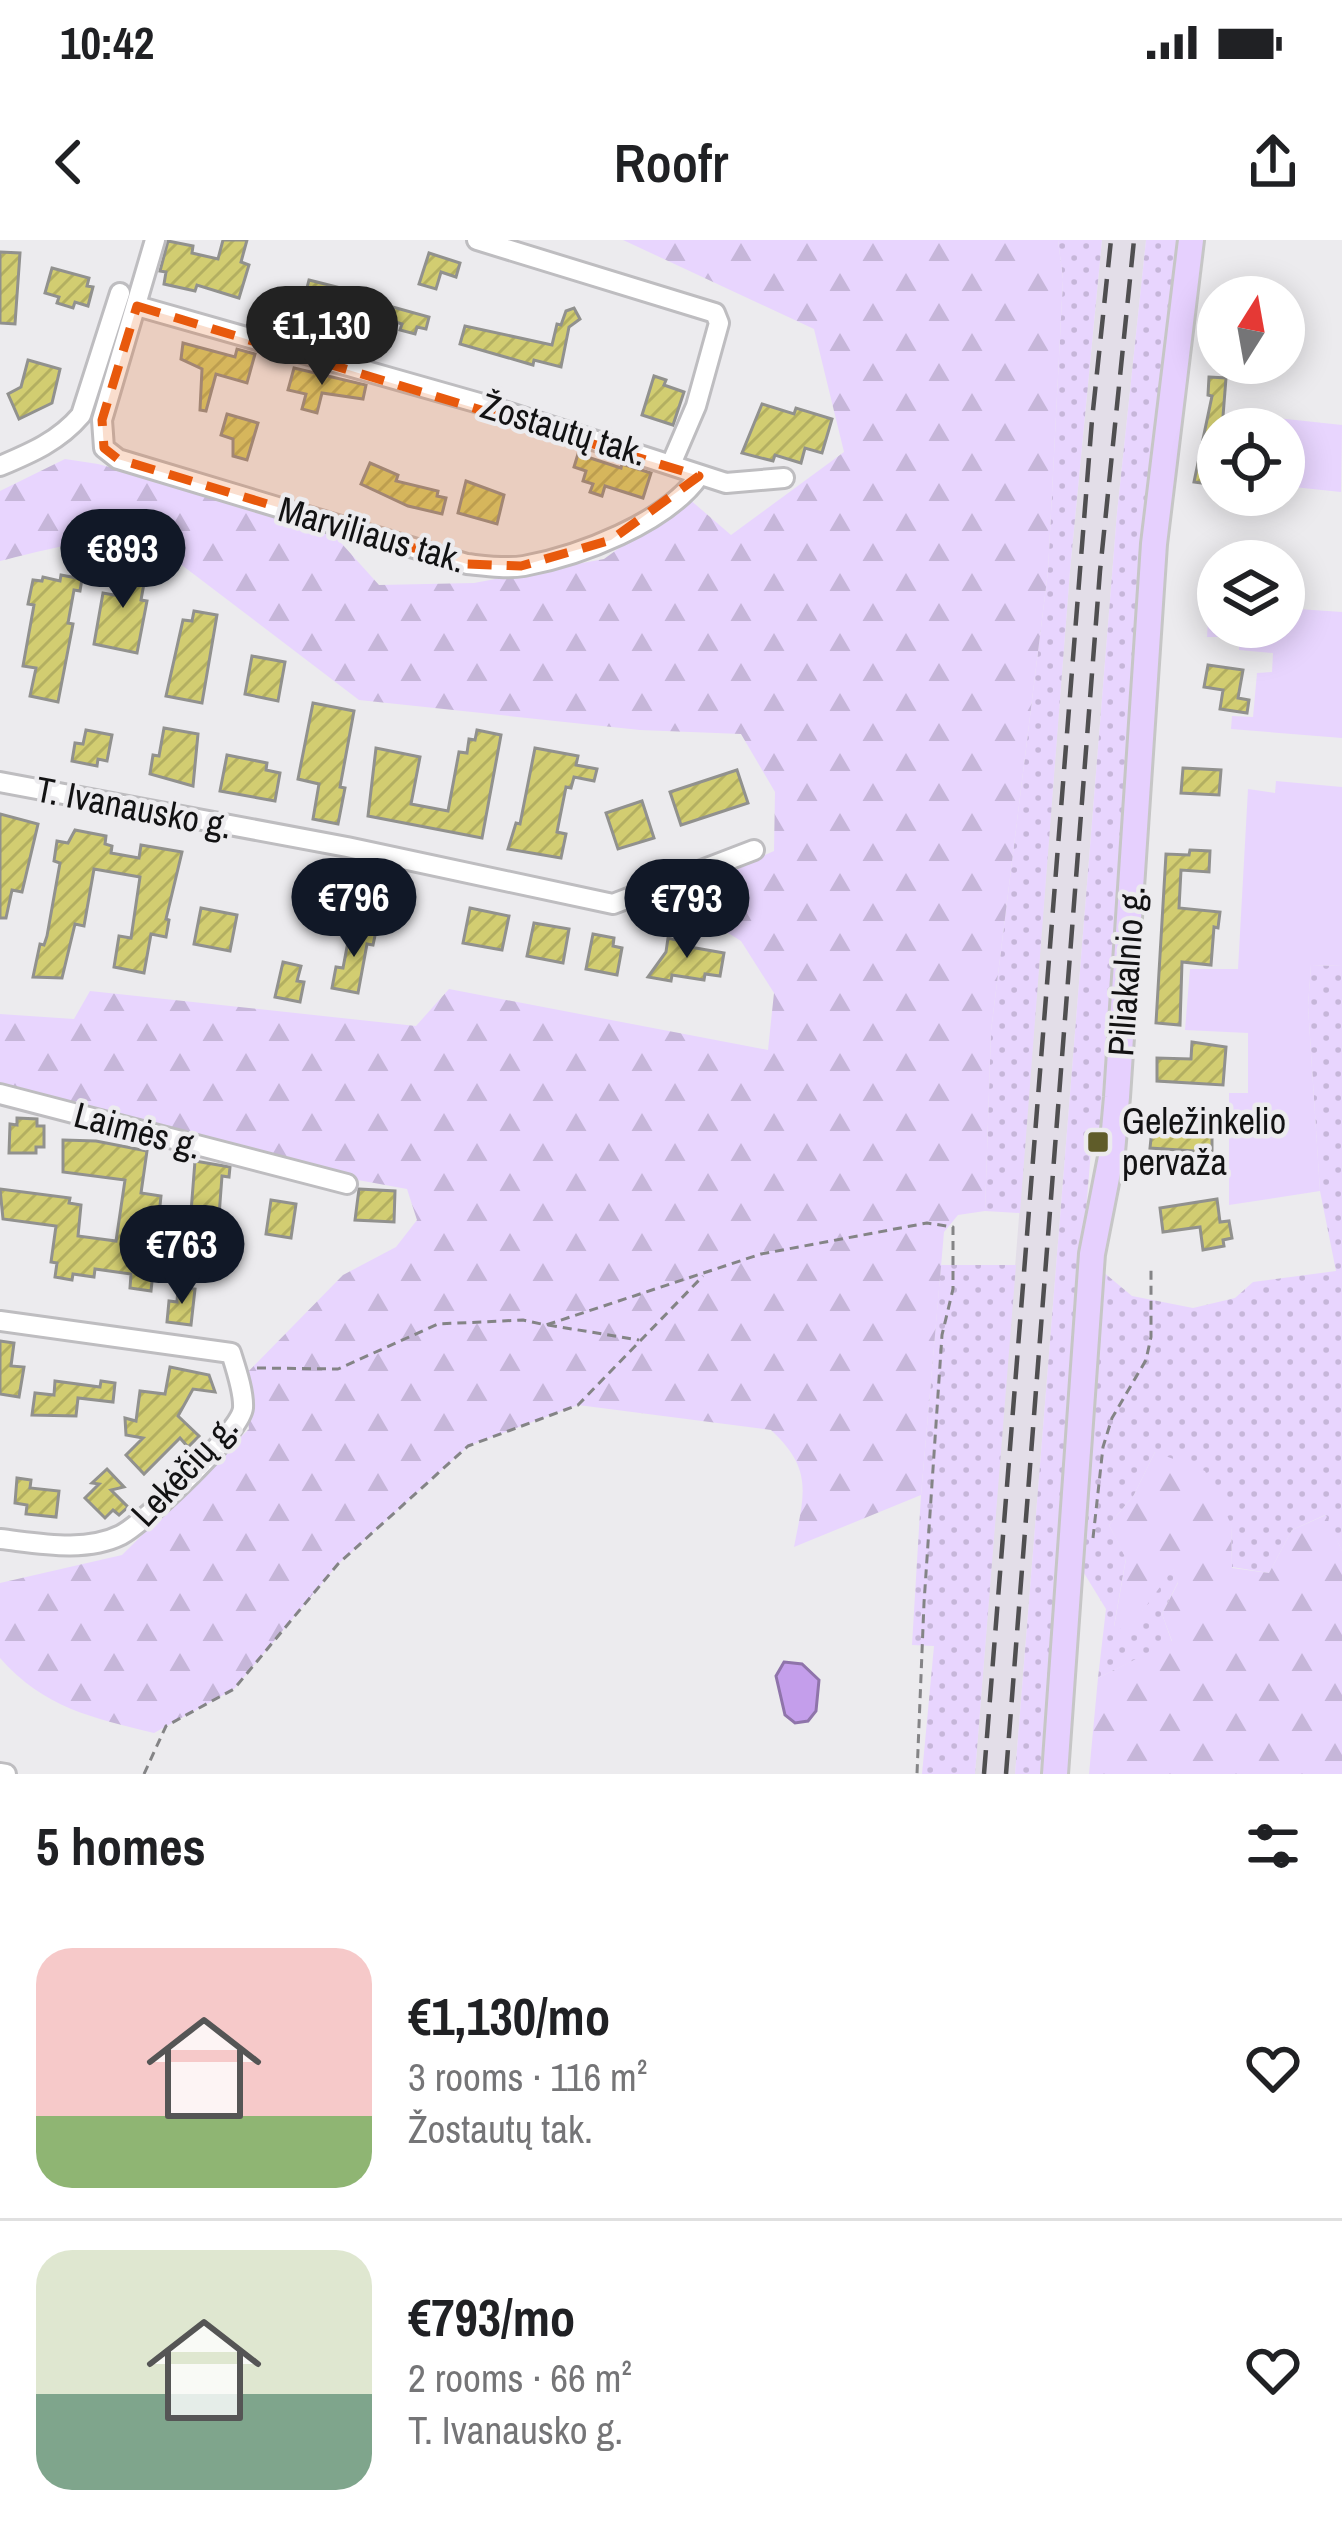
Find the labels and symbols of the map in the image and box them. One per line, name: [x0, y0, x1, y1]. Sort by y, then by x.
north arrow: [1197, 276, 1305, 384]
pin: €1,130: [224, 286, 420, 388]
street label: Žostautų tak.: [475, 381, 653, 477]
street label: Marviliaus tak.: [273, 484, 471, 584]
pin: €893: [52, 509, 194, 611]
street label: T. Ivanausko g.: [32, 764, 236, 850]
pin: €796: [283, 858, 425, 960]
pin: €793: [616, 859, 758, 961]
street label: Piliakalnio g.: [1096, 884, 1156, 1058]
street label: Laimės g.: [69, 1090, 207, 1170]
place label: Geležinkelio pervaža: [1122, 1097, 1286, 1186]
marker: Geležinkelio pervaža: [1085, 1129, 1111, 1155]
pin: €763: [111, 1205, 253, 1307]
street label: Lekėčių g.: [120, 1404, 248, 1536]

